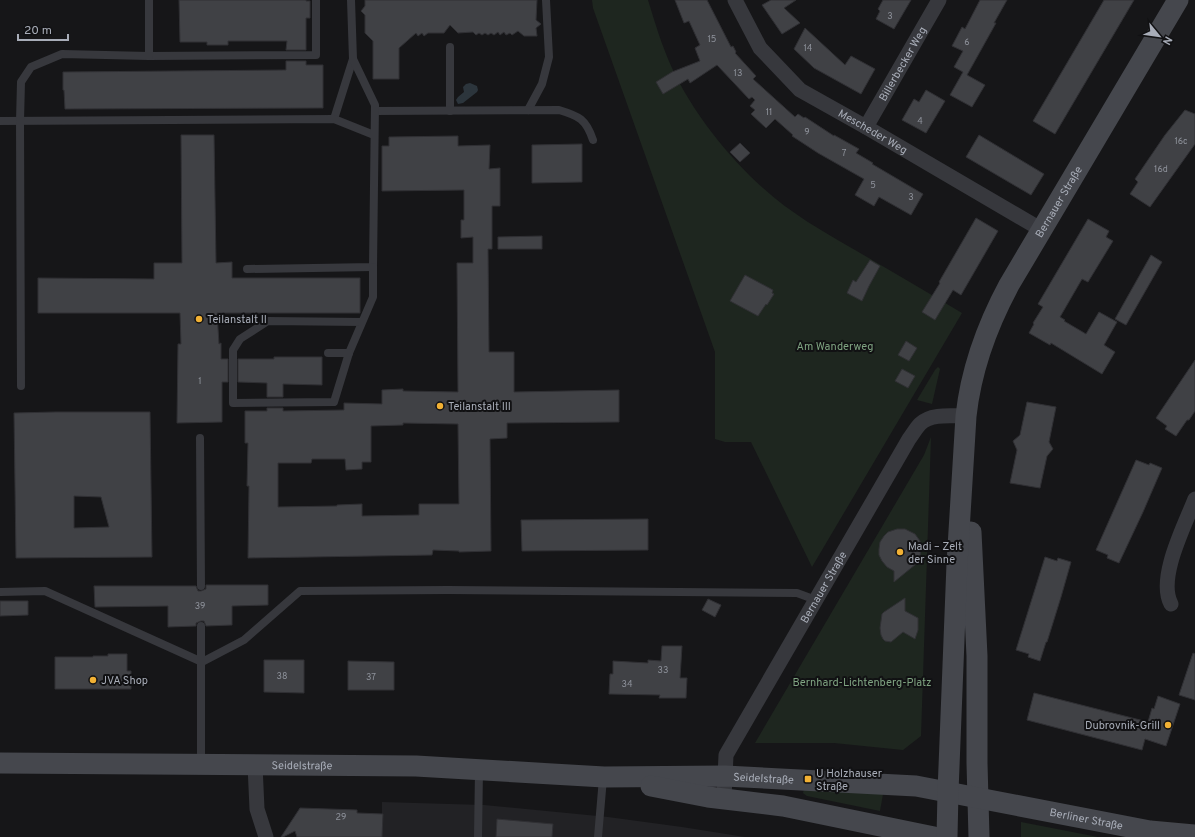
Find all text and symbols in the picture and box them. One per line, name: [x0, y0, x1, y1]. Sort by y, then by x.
house number: 3: [887, 11, 893, 22]
scale bar: [18, 16, 68, 42]
north arrow: [1139, 16, 1179, 56]
text: 20 m: [24, 23, 52, 39]
street label: Billerbecker Weg: [876, 24, 930, 104]
house number: 15: [708, 34, 716, 45]
text: N: [1159, 34, 1175, 47]
house number: 6: [964, 37, 970, 48]
house number: 14: [804, 43, 813, 54]
house number: 13: [734, 68, 742, 79]
house number: 11: [766, 107, 772, 118]
street label: Mescheder Weg: [835, 107, 910, 158]
house number: 4: [917, 116, 923, 127]
house number: 9: [804, 127, 810, 138]
house number: 16c: [1174, 136, 1188, 147]
house number: 7: [842, 148, 847, 159]
street label: Bernauer Straße: [1033, 164, 1086, 241]
house number: 16d: [1154, 164, 1168, 175]
house number: 5: [870, 180, 876, 191]
house number: 3: [908, 192, 914, 203]
place label: Teilanstalt II: [207, 313, 267, 327]
marker: Teilanstalt II: [194, 314, 204, 324]
park label: Am Wanderweg: [797, 340, 873, 354]
house number: 1: [198, 376, 202, 387]
place label: Teilanstalt III: [448, 400, 511, 414]
marker: Teilanstalt III: [435, 401, 445, 411]
place label: Madi – Zelt der Sinne: [908, 540, 962, 567]
marker: Madi – Zelt der Sinne: [895, 547, 905, 557]
street label: Bernauer Straße: [798, 549, 850, 626]
house number: 39: [195, 601, 205, 612]
house number: 33: [658, 665, 668, 676]
house number: 38: [277, 671, 287, 682]
house number: 37: [366, 672, 376, 683]
place label: JVA Shop: [101, 674, 148, 688]
marker: JVA Shop: [88, 675, 98, 685]
park label: Bernhard-Lichtenberg-Platz: [792, 676, 932, 690]
house number: 34: [621, 679, 633, 690]
place label: Dubrovnik-Grill: [1085, 719, 1160, 733]
marker: Dubrovnik-Grill: [1163, 720, 1173, 730]
street label: Seidelstraße: [272, 759, 332, 773]
place label: U Holzhauser Straße: [816, 767, 883, 794]
street label: Seidelstraße: [733, 770, 794, 788]
marker: U Holzhauser Straße: [803, 774, 813, 784]
street label: Berliner Straße: [1048, 806, 1124, 834]
house number: 29: [336, 812, 346, 823]

